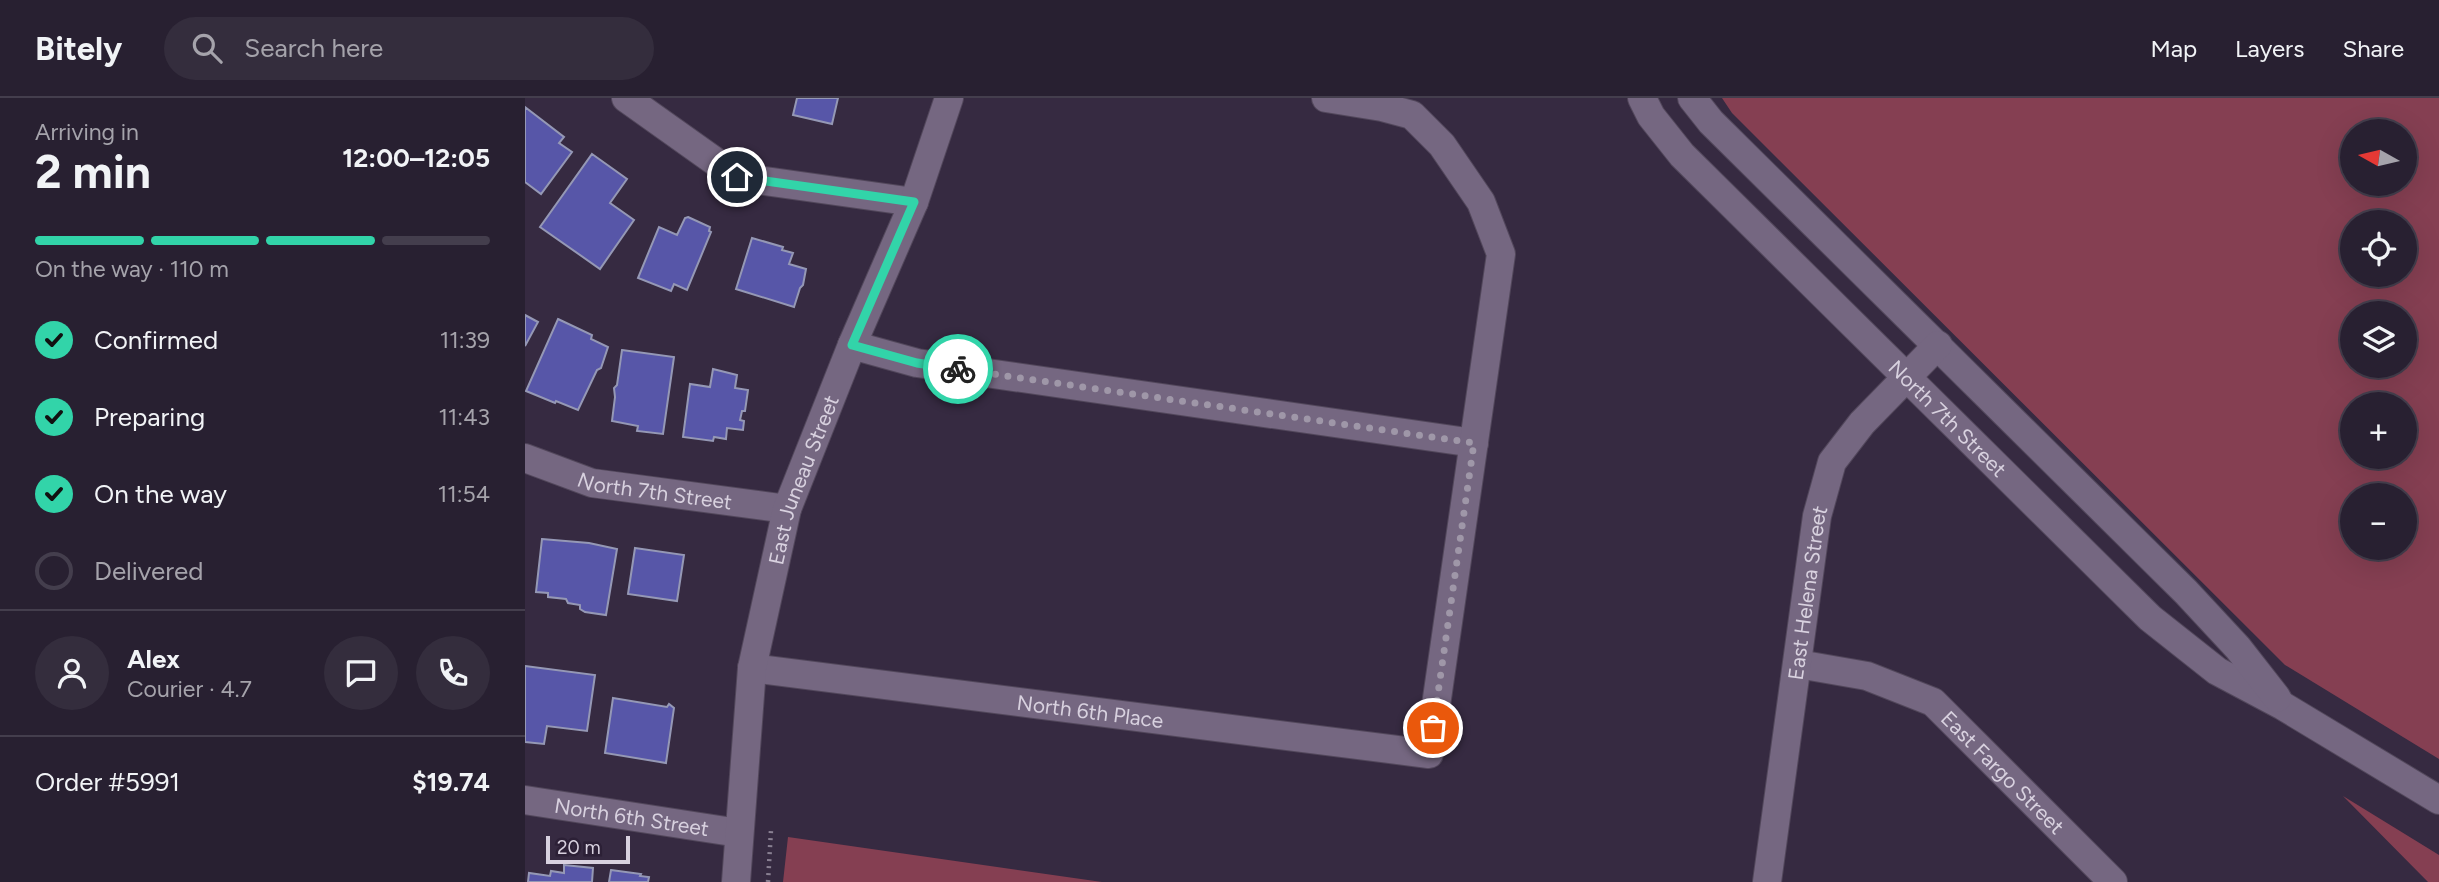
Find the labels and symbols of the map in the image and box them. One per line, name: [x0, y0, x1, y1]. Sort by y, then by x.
north arrow: [2340, 119, 2417, 196]
pin: [707, 147, 767, 207]
courier: [923, 334, 993, 404]
street label: North 7th Street: [1884, 355, 2012, 482]
street label: East Juneau Street: [763, 391, 843, 567]
street label: North 7th Street: [574, 466, 734, 514]
street label: East Helena Street: [1782, 502, 1832, 682]
street label: North 6th Place: [1016, 689, 1165, 733]
pin: [1403, 698, 1463, 758]
street label: East Fargo Street: [1936, 705, 2070, 839]
street label: North 6th Street: [553, 792, 711, 841]
scale bar: [546, 833, 630, 865]

